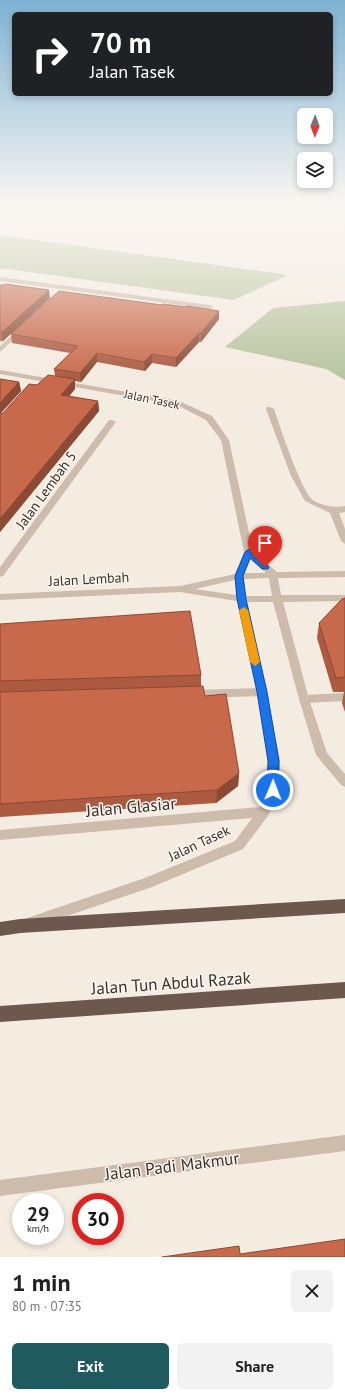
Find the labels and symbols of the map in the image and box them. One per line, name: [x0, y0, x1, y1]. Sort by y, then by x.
north arrow: [297, 108, 333, 144]
street label: Jalan Tasek: [122, 386, 181, 412]
street label: Jalan Lembah 5: [11, 448, 80, 533]
pin: [248, 526, 282, 567]
street label: Jalan Lembah: [47, 568, 130, 590]
position arrow: [252, 769, 294, 811]
street label: Jalan Glasiar: [84, 792, 177, 822]
street label: Jalan Tasek: [164, 821, 233, 866]
street label: Jalan Tun Abdul Razak: [90, 966, 251, 1000]
street label: Jalan Padi Makmur: [103, 1147, 241, 1185]
speed limit sign: 30: [72, 1193, 124, 1245]

